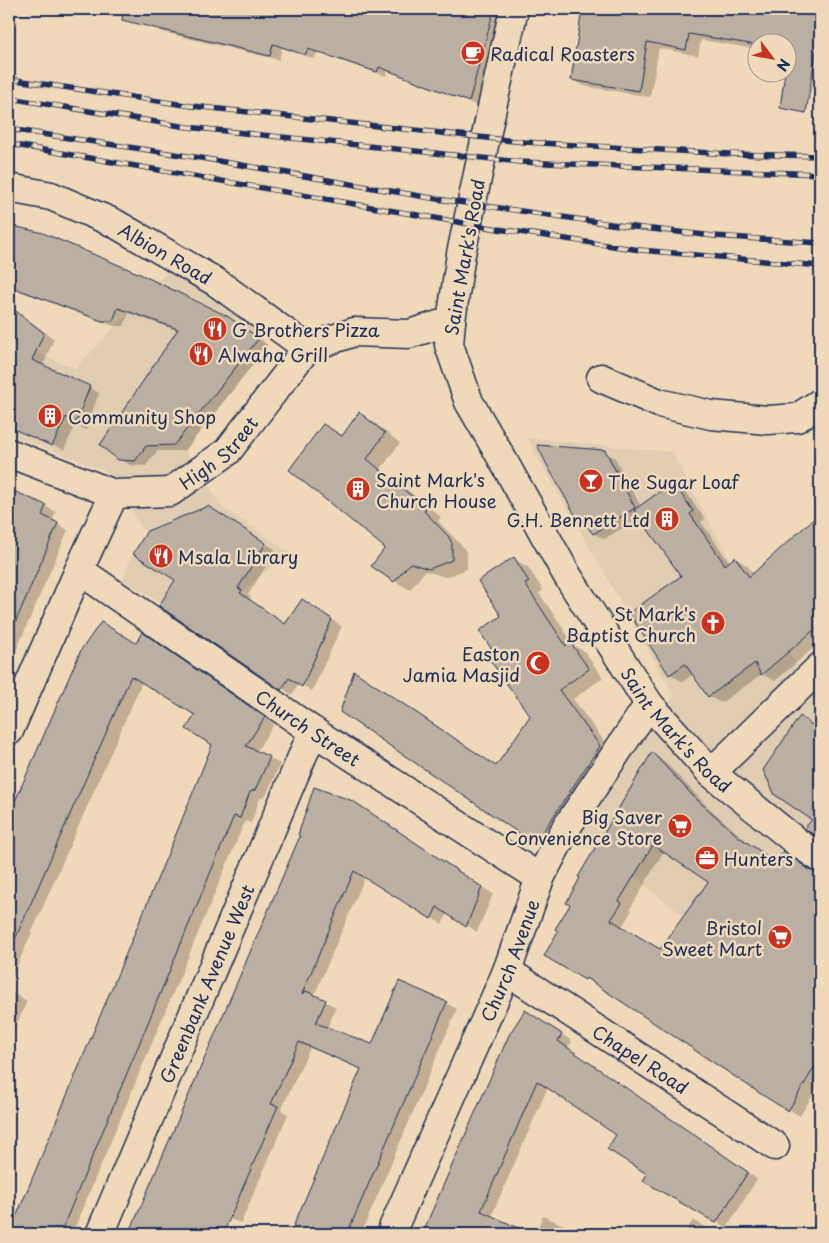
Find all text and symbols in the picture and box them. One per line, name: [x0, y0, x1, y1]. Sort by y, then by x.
north arrow: [746, 32, 796, 82]
cafe icon: Radical Roasters: [460, 40, 486, 66]
place label: Radical Roasters: [490, 40, 635, 67]
text: N: [772, 55, 795, 75]
street label: Saint Mark's Road: [437, 177, 491, 337]
street label: Albion Road: [114, 215, 217, 291]
restaurant icon: G Brothers Pizza: [202, 316, 228, 342]
place label: G Brothers Pizza: [232, 316, 380, 343]
restaurant icon: Alwaha Grill: [188, 341, 214, 367]
place label: Alwaha Grill: [218, 341, 328, 368]
building icon: Community Shop: [37, 403, 63, 429]
place label: Community Shop: [68, 403, 216, 430]
street label: High Street: [173, 410, 264, 495]
place label: Saint Mark's Church House: [376, 466, 497, 514]
bar icon: The Sugar Loaf: [578, 468, 604, 494]
place label: The Sugar Loaf: [608, 468, 741, 495]
building icon: Saint Mark's Church House: [345, 476, 371, 502]
place label: G.H. Bennett Ltd: [506, 506, 650, 533]
building icon: G.H. Bennett Ltd: [654, 506, 680, 532]
restaurant icon: Msala Library: [148, 543, 174, 569]
place label: Msala Library: [178, 543, 298, 570]
place label: St Mark's Baptist Church: [566, 600, 696, 648]
church icon: St Mark's Baptist Church: [700, 610, 726, 636]
place label: Easton Jamia Masjid: [403, 640, 520, 688]
mosque icon: Easton Jamia Masjid: [525, 650, 551, 676]
street label: Saint Mark's Road: [615, 662, 738, 798]
street label: Church Street: [250, 682, 366, 772]
place label: Big Saver Convenience Store: [505, 803, 663, 851]
supermarket icon: Big Saver Convenience Store: [667, 813, 693, 839]
office icon: Hunters: [694, 845, 720, 871]
place label: Hunters: [724, 845, 793, 872]
street label: Greenbank Avenue West: [152, 880, 260, 1087]
street label: Church Avenue: [473, 895, 545, 1026]
place label: Bristol Sweet Mart: [662, 914, 762, 962]
supermarket icon: Bristol Sweet Mart: [767, 924, 793, 950]
street label: Chapel Road: [588, 1017, 694, 1100]

